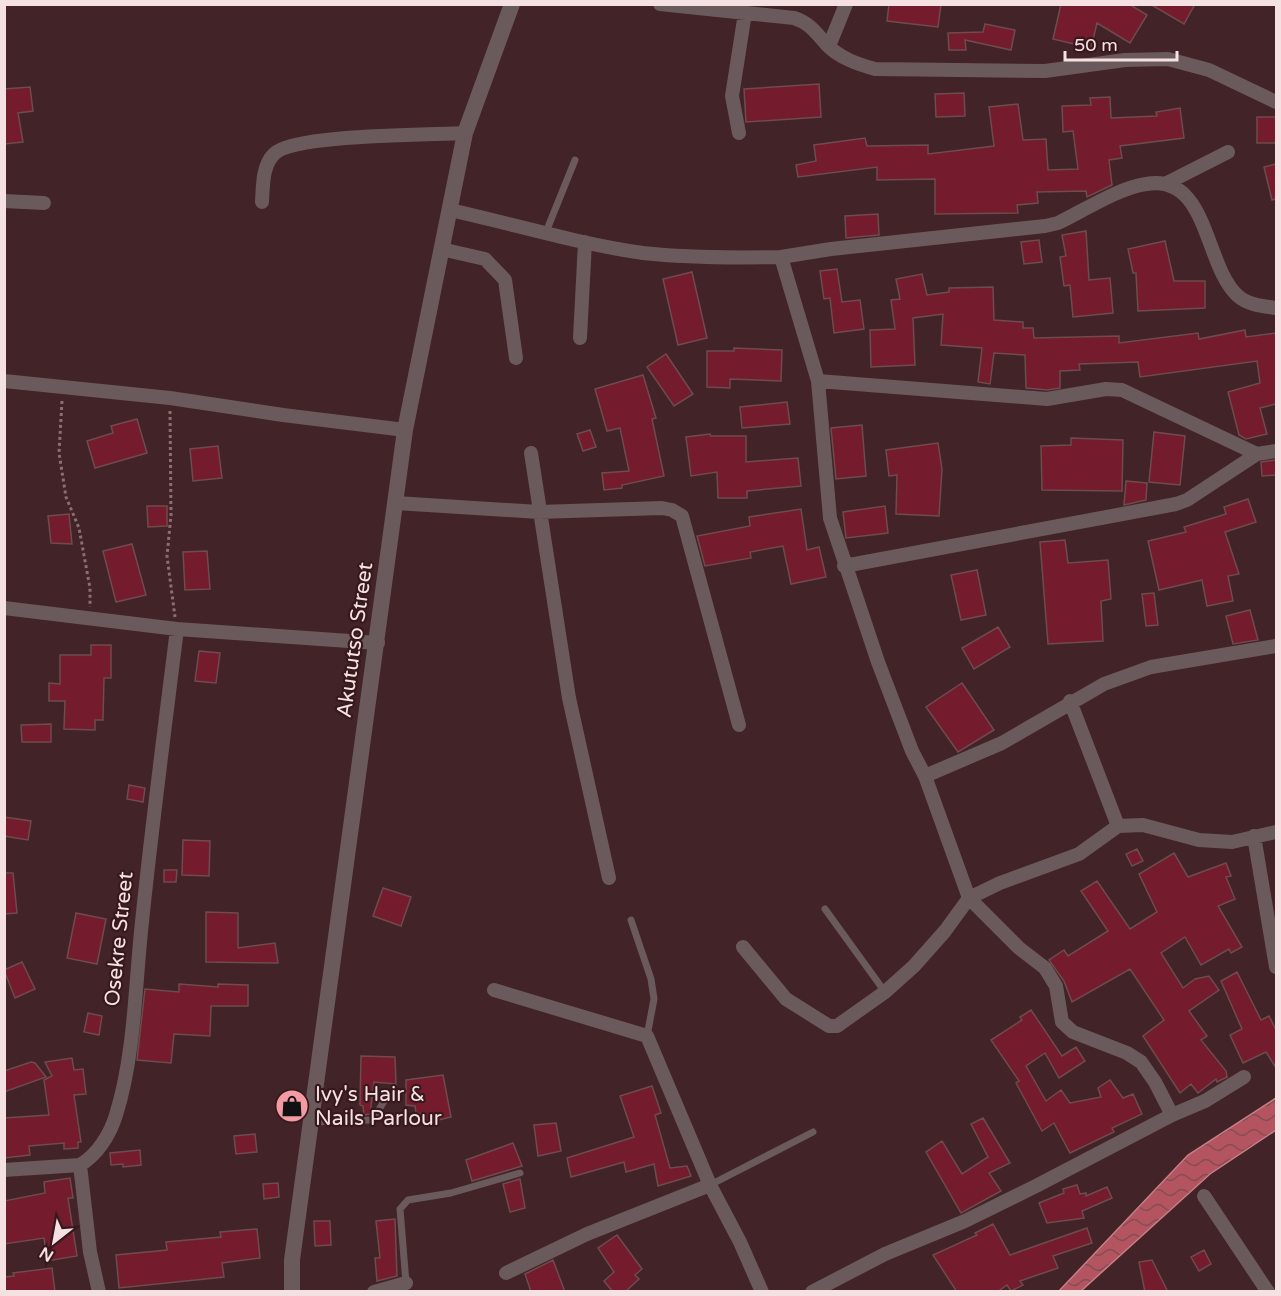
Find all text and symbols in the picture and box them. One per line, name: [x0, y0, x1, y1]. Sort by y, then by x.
scale bar: [1065, 24, 1178, 62]
text: 50 m: [1074, 34, 1118, 56]
street label: Akututso Street: [332, 561, 378, 719]
street label: Osekre Street: [99, 870, 139, 1008]
place label: Ivy's Hair & Nails Parlour: [315, 1082, 442, 1131]
shop icon: Ivy's Hair & Nails Parlour: [274, 1088, 310, 1124]
north arrow: [24, 1212, 84, 1272]
text: N: [36, 1242, 57, 1266]

